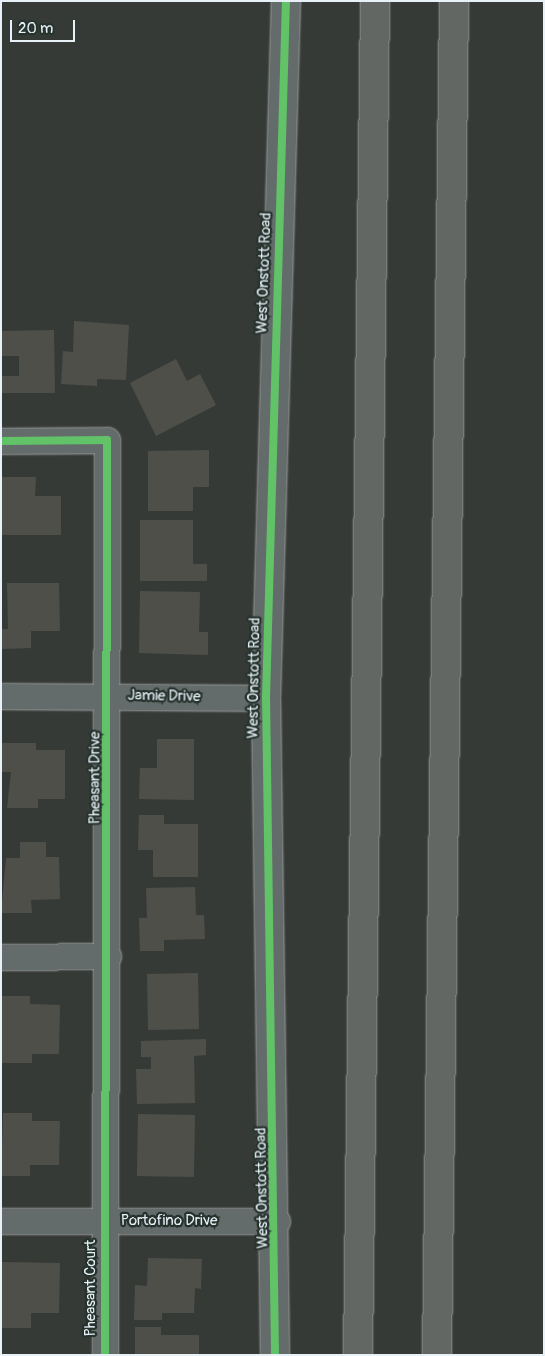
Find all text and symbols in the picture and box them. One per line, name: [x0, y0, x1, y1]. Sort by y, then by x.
scale bar: [12, 10, 78, 42]
text: 20 m: [18, 19, 53, 38]
street label: West Onstott Road: [253, 212, 275, 334]
street label: West Onstott Road: [244, 617, 264, 739]
street label: Jamie Drive: [127, 686, 201, 706]
street label: Pheasant Drive: [86, 732, 104, 824]
street label: West Onstott Road: [252, 1127, 272, 1249]
street label: Portofino Drive: [121, 1212, 217, 1230]
street label: Pheasant Court: [82, 1240, 100, 1336]

